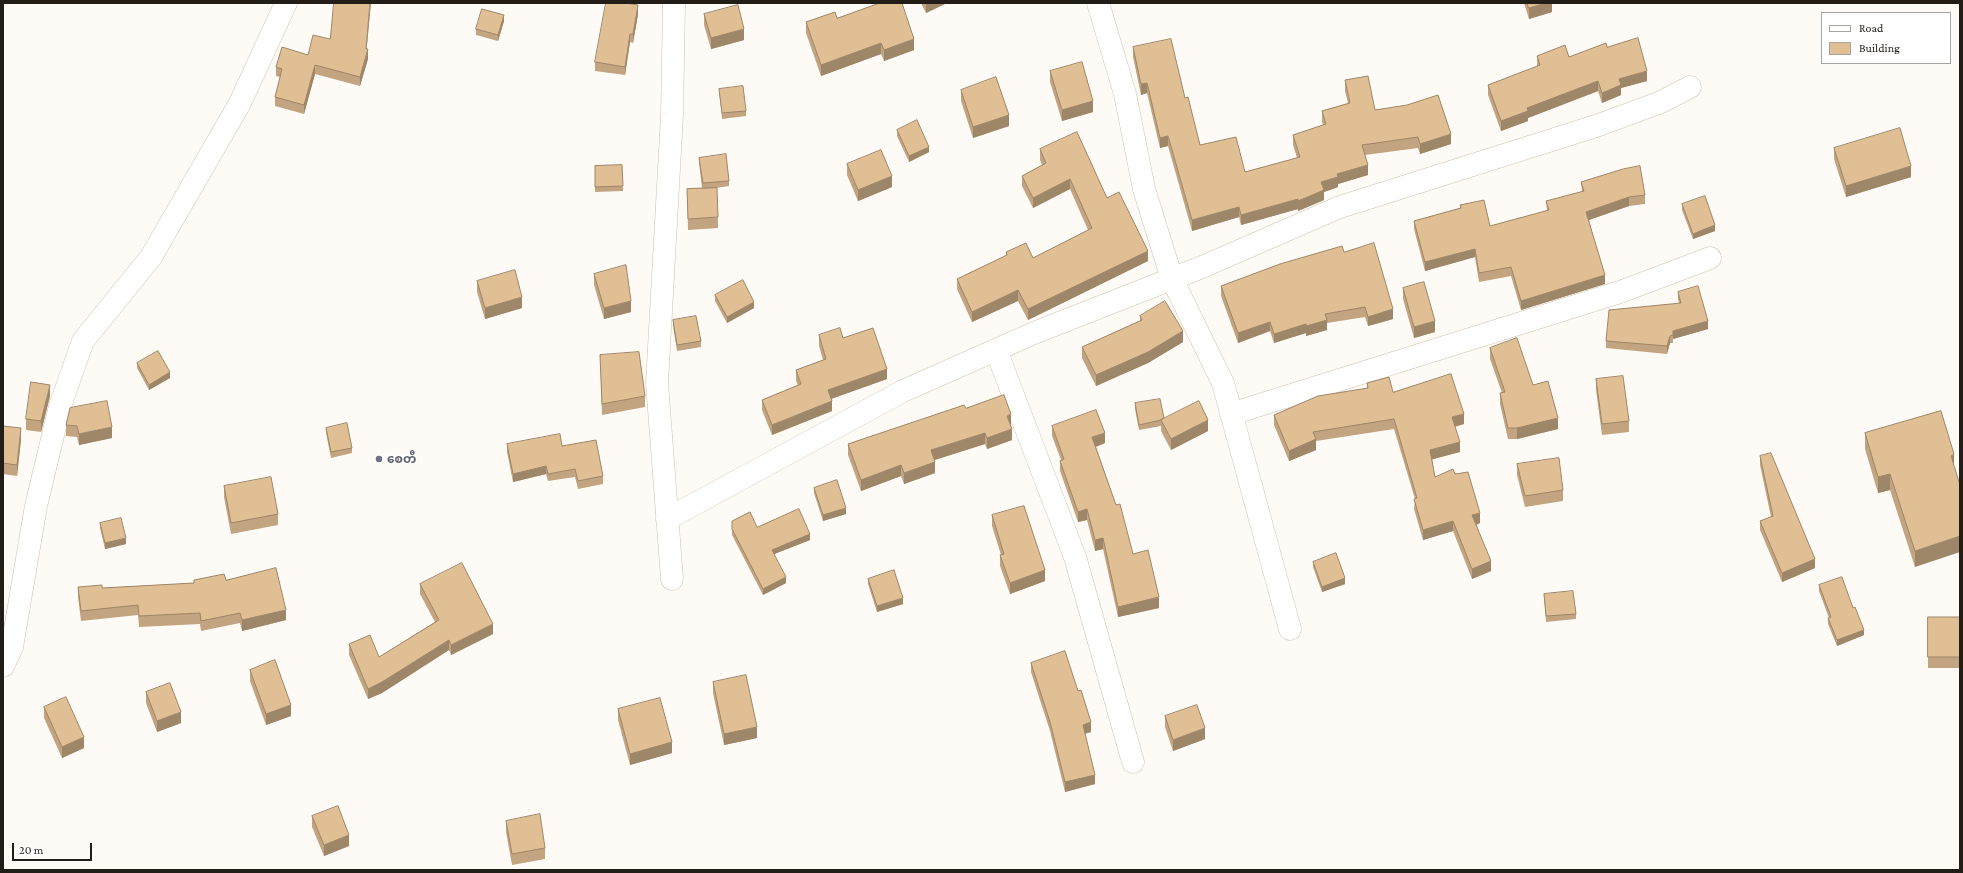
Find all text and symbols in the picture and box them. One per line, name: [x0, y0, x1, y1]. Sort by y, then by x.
legend: [1821, 12, 1951, 64]
text: Road: [1859, 21, 1883, 35]
text: Building: [1859, 41, 1900, 55]
place label: စေတီ: [387, 452, 416, 466]
marker: စေတီ: [374, 454, 384, 464]
scale bar: [14, 835, 94, 861]
text: 20 m: [19, 843, 43, 857]

